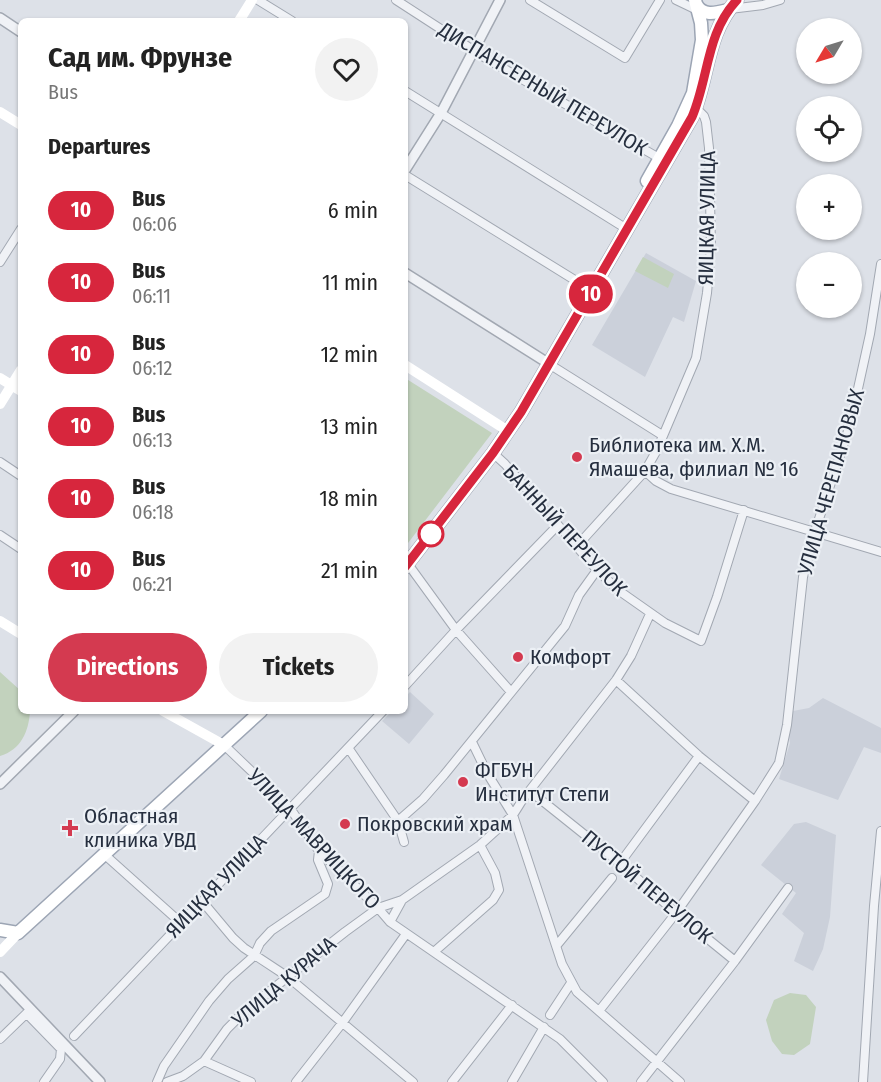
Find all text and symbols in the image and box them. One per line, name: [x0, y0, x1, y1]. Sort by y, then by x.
street label: ДИСПАНСЕРНЫЙ ПЕРЕУЛОК: [433, 16, 653, 162]
north arrow: [796, 18, 862, 84]
map controls: [796, 18, 862, 318]
button: heart: [315, 38, 378, 101]
text: Сад им. Фрунзе: [48, 41, 232, 74]
text: Bus: [48, 80, 78, 104]
button: locate: [796, 96, 862, 162]
text: Departures: [48, 133, 150, 160]
street label: ЯИЦКАЯ УЛИЦА: [693, 151, 721, 285]
button: +: [796, 174, 862, 240]
text: Bus: [132, 185, 165, 212]
text: 10: [71, 197, 91, 223]
text: 6 min: [328, 197, 378, 224]
text: 06:06: [132, 212, 177, 236]
button: −: [796, 252, 862, 318]
text: Bus: [132, 257, 165, 284]
text: 10: [71, 269, 91, 295]
text: 11 min: [322, 269, 378, 296]
line badge: 10: [564, 274, 618, 314]
text: 10: [581, 281, 601, 307]
text: 06:11: [132, 284, 171, 308]
text: Bus: [132, 329, 165, 356]
text: 10: [71, 341, 91, 367]
text: 12 min: [320, 341, 378, 368]
text: 06:12: [132, 356, 172, 380]
street label: УЛИЦА ЧЕРЕПАНОВЫХ: [792, 385, 870, 579]
text: Bus: [132, 401, 165, 428]
text: 10: [71, 413, 91, 439]
text: 13 min: [320, 413, 378, 440]
text: 06:13: [132, 428, 173, 452]
place label: Библиотека им. Х.М. Ямашева, филиал № 16: [589, 432, 798, 482]
marker: Библиотека им. Х.М. Ямашева, филиал № 16: [570, 450, 584, 464]
street label: БАННЫЙ ПЕРЕУЛОК: [497, 459, 633, 602]
text: Bus: [132, 473, 165, 500]
text: 10: [71, 485, 91, 511]
text: 18 min: [319, 485, 378, 512]
text: 06:18: [132, 500, 174, 524]
unlabelled marker: [418, 521, 444, 547]
text: Bus: [132, 545, 165, 572]
text: 10: [71, 557, 91, 583]
text: 21 min: [321, 557, 378, 584]
text: 06:21: [132, 572, 173, 596]
button: Directions: [48, 633, 207, 702]
button: Tickets: [219, 633, 378, 702]
place label: Комфорт: [530, 644, 611, 670]
marker: Комфорт: [511, 650, 525, 664]
place label: ФГБУН Институт Степи: [475, 757, 609, 807]
street label: УЛИЦА МАВРИЦКОГО: [241, 762, 386, 915]
marker: ФГБУН Институт Степи: [456, 775, 470, 789]
place label: Областная клиника УВД: [84, 803, 197, 853]
place label: Покровский храм: [357, 811, 513, 837]
marker: Покровский храм: [338, 817, 352, 831]
marker: Областная клиника УВД: [61, 819, 79, 837]
street label: ПУСТОЙ ПЕРЕУЛОК: [576, 825, 718, 950]
street label: ЯИЦКАЯ УЛИЦА: [160, 829, 272, 943]
street label: УЛИЦА КУРАЧА: [226, 931, 341, 1034]

